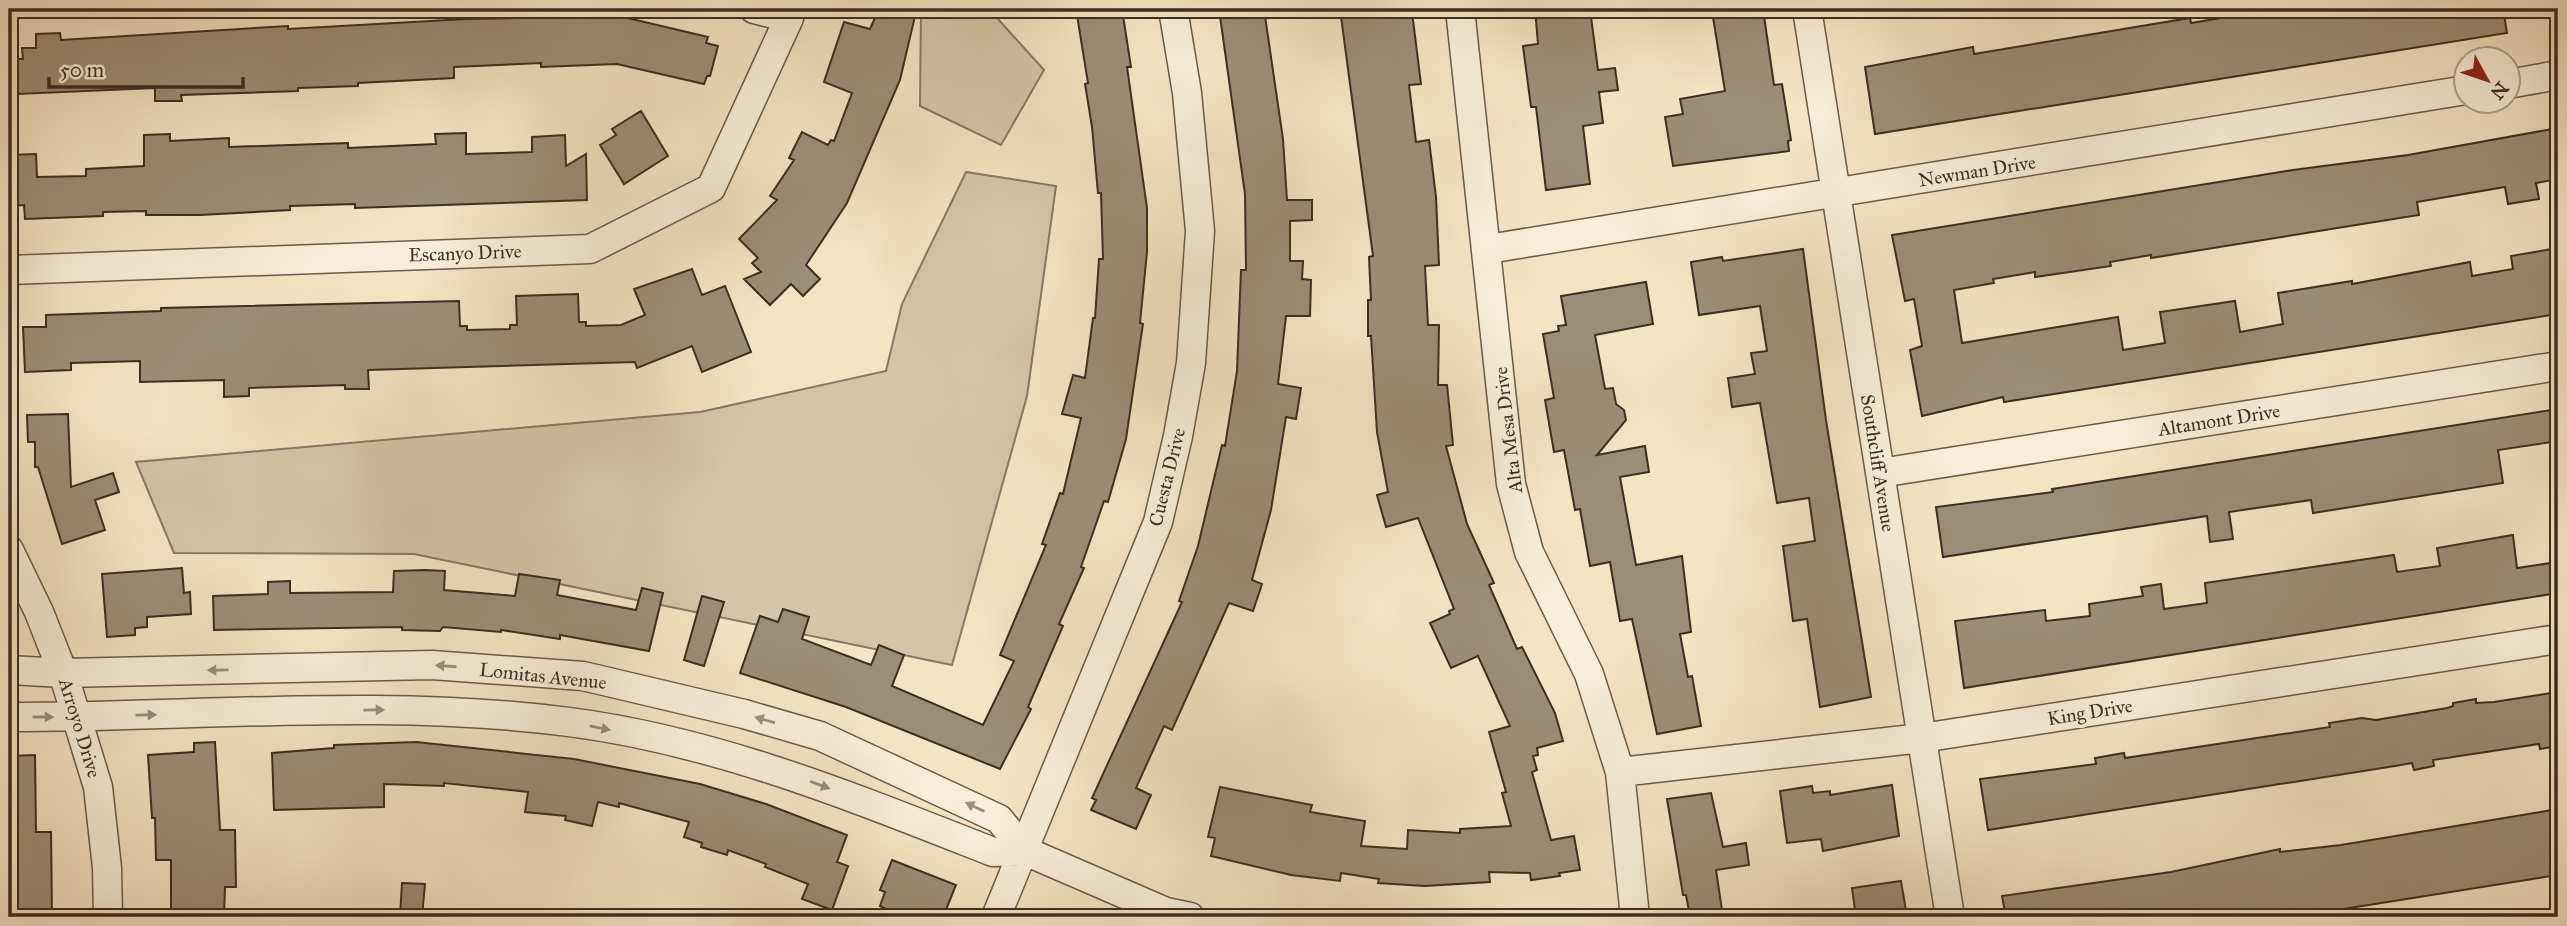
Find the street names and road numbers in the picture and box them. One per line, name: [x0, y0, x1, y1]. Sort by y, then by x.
street label: Newman Drive: [1917, 150, 2037, 192]
street label: Escanyo Drive: [408, 240, 522, 266]
street label: Alta Mesa Drive: [1489, 365, 1527, 495]
street label: Southcliff Avenue: [1856, 393, 1900, 533]
street label: Altamont Drive: [2155, 399, 2282, 441]
street label: Cuesta Drive: [1144, 425, 1190, 529]
street label: Lomitas Avenue: [478, 658, 608, 694]
street label: Arroyo Drive: [54, 674, 106, 781]
street label: King Drive: [2046, 694, 2134, 731]

